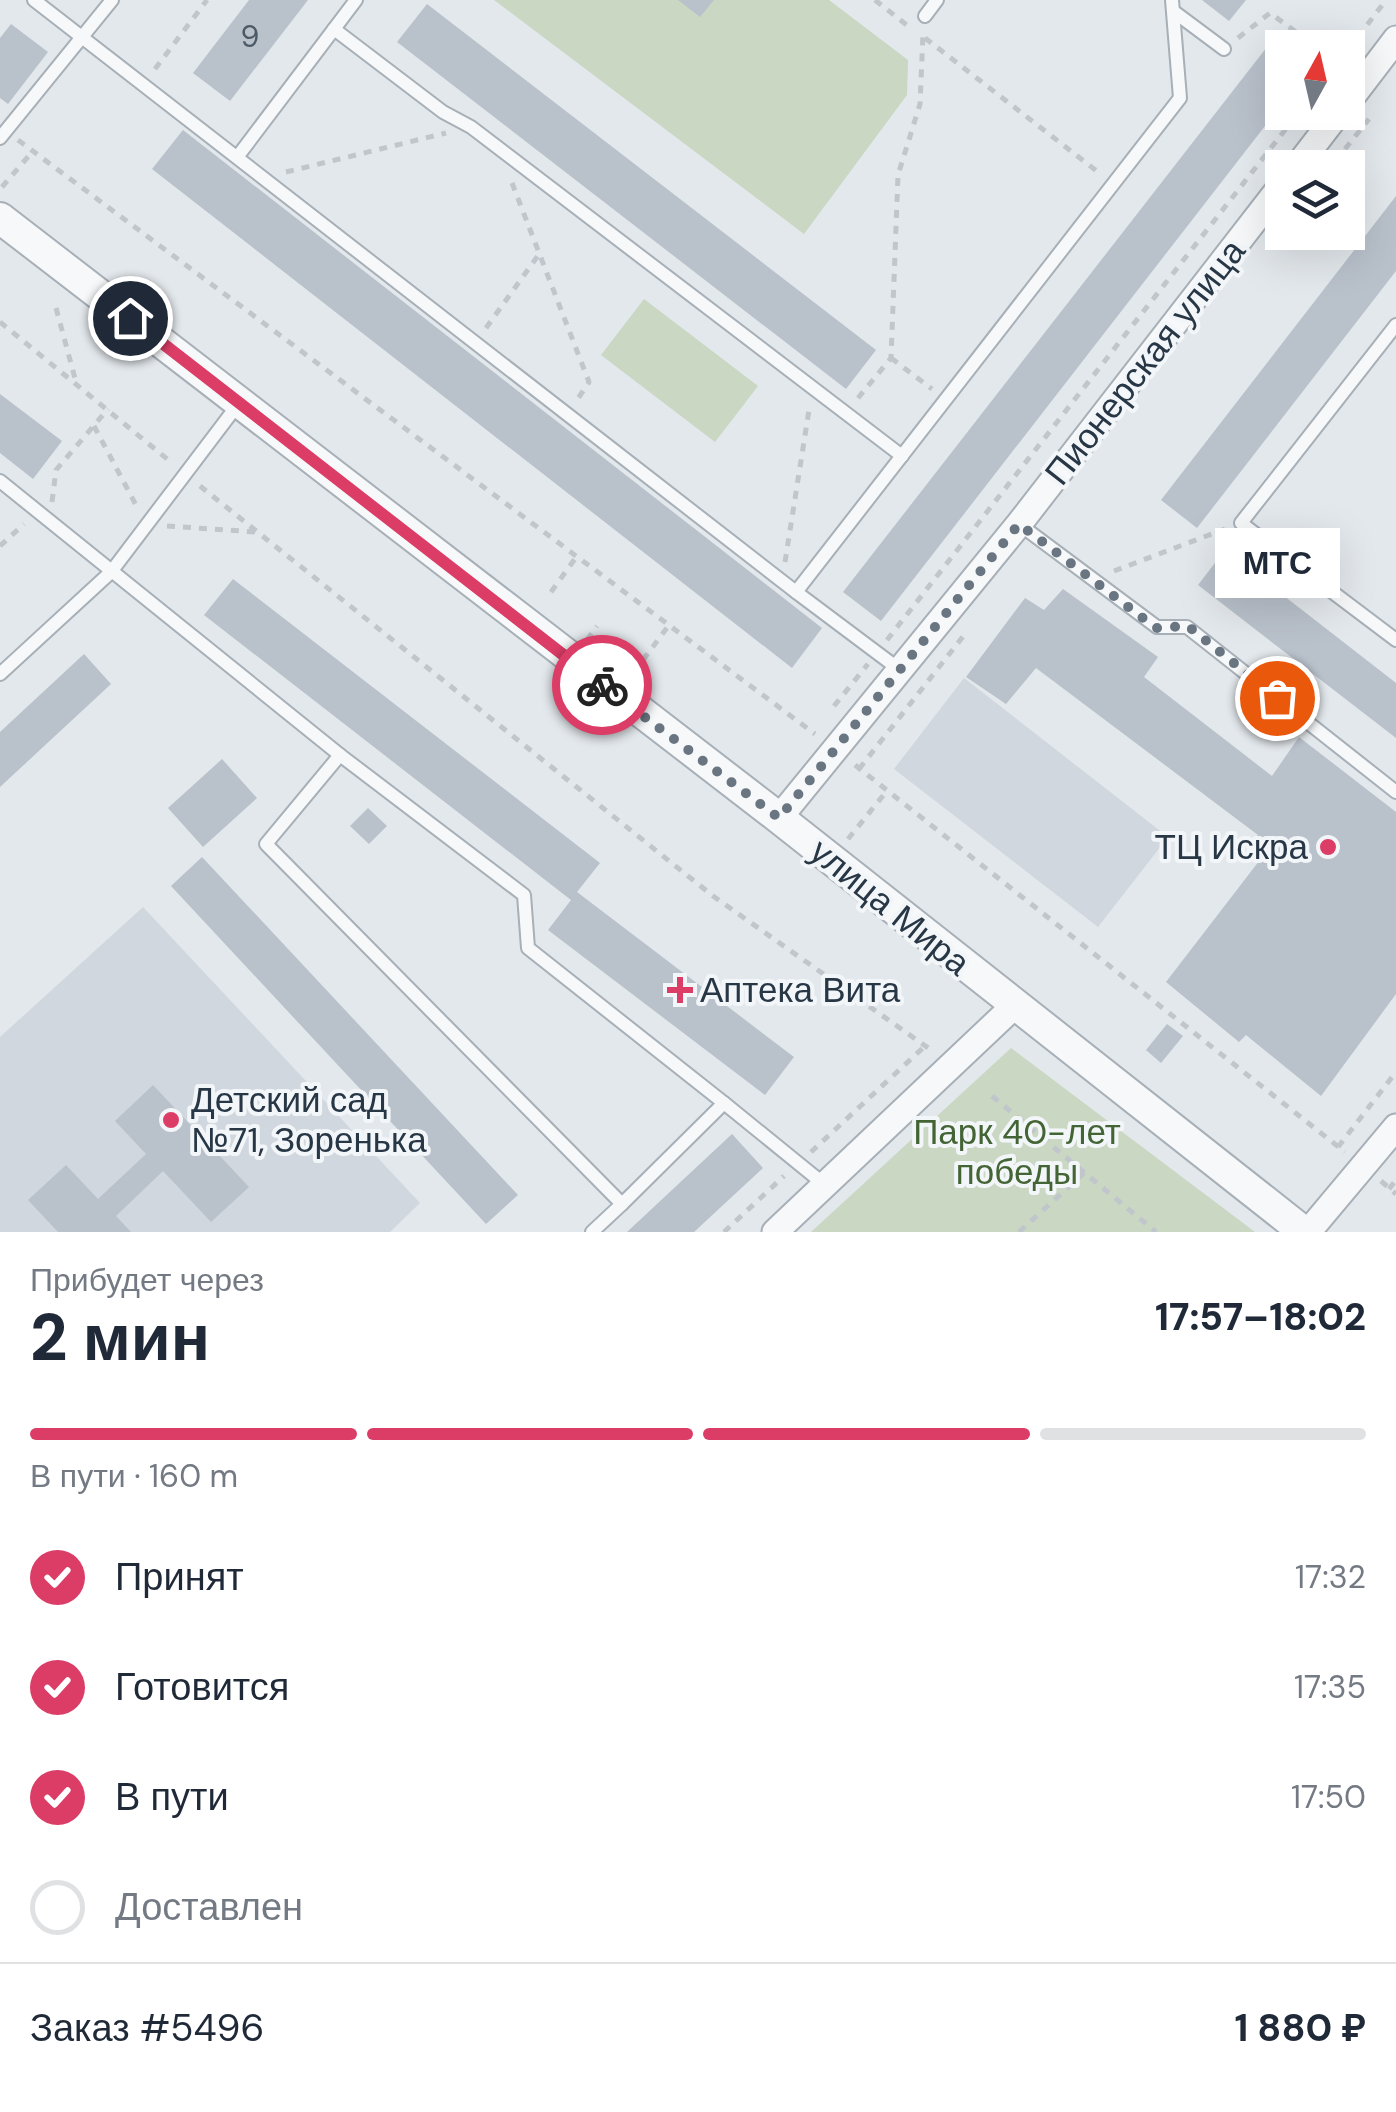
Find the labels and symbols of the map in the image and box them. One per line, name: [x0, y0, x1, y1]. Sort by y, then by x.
house number: 9: [241, 17, 259, 56]
north arrow: [1265, 30, 1365, 130]
street label: Пионерская улица: [1035, 229, 1256, 494]
pin: [88, 276, 173, 361]
callout: МТС: [1214, 528, 1340, 598]
courier: [552, 635, 652, 735]
pin: [1235, 656, 1320, 741]
place label: ТЦ Искра: [1155, 824, 1309, 870]
street label: улица Мира: [800, 828, 980, 986]
marker: ТЦ Искра: [1317, 836, 1339, 858]
place label: Аптека Вита: [700, 967, 901, 1013]
marker: Аптека Вита: [669, 979, 691, 1001]
place label: Детский сад №71, Зоренька: [191, 1077, 427, 1163]
marker: Детский сад №71, Зоренька: [160, 1109, 182, 1131]
park label: Парк 40-лет победы: [913, 1109, 1121, 1195]

